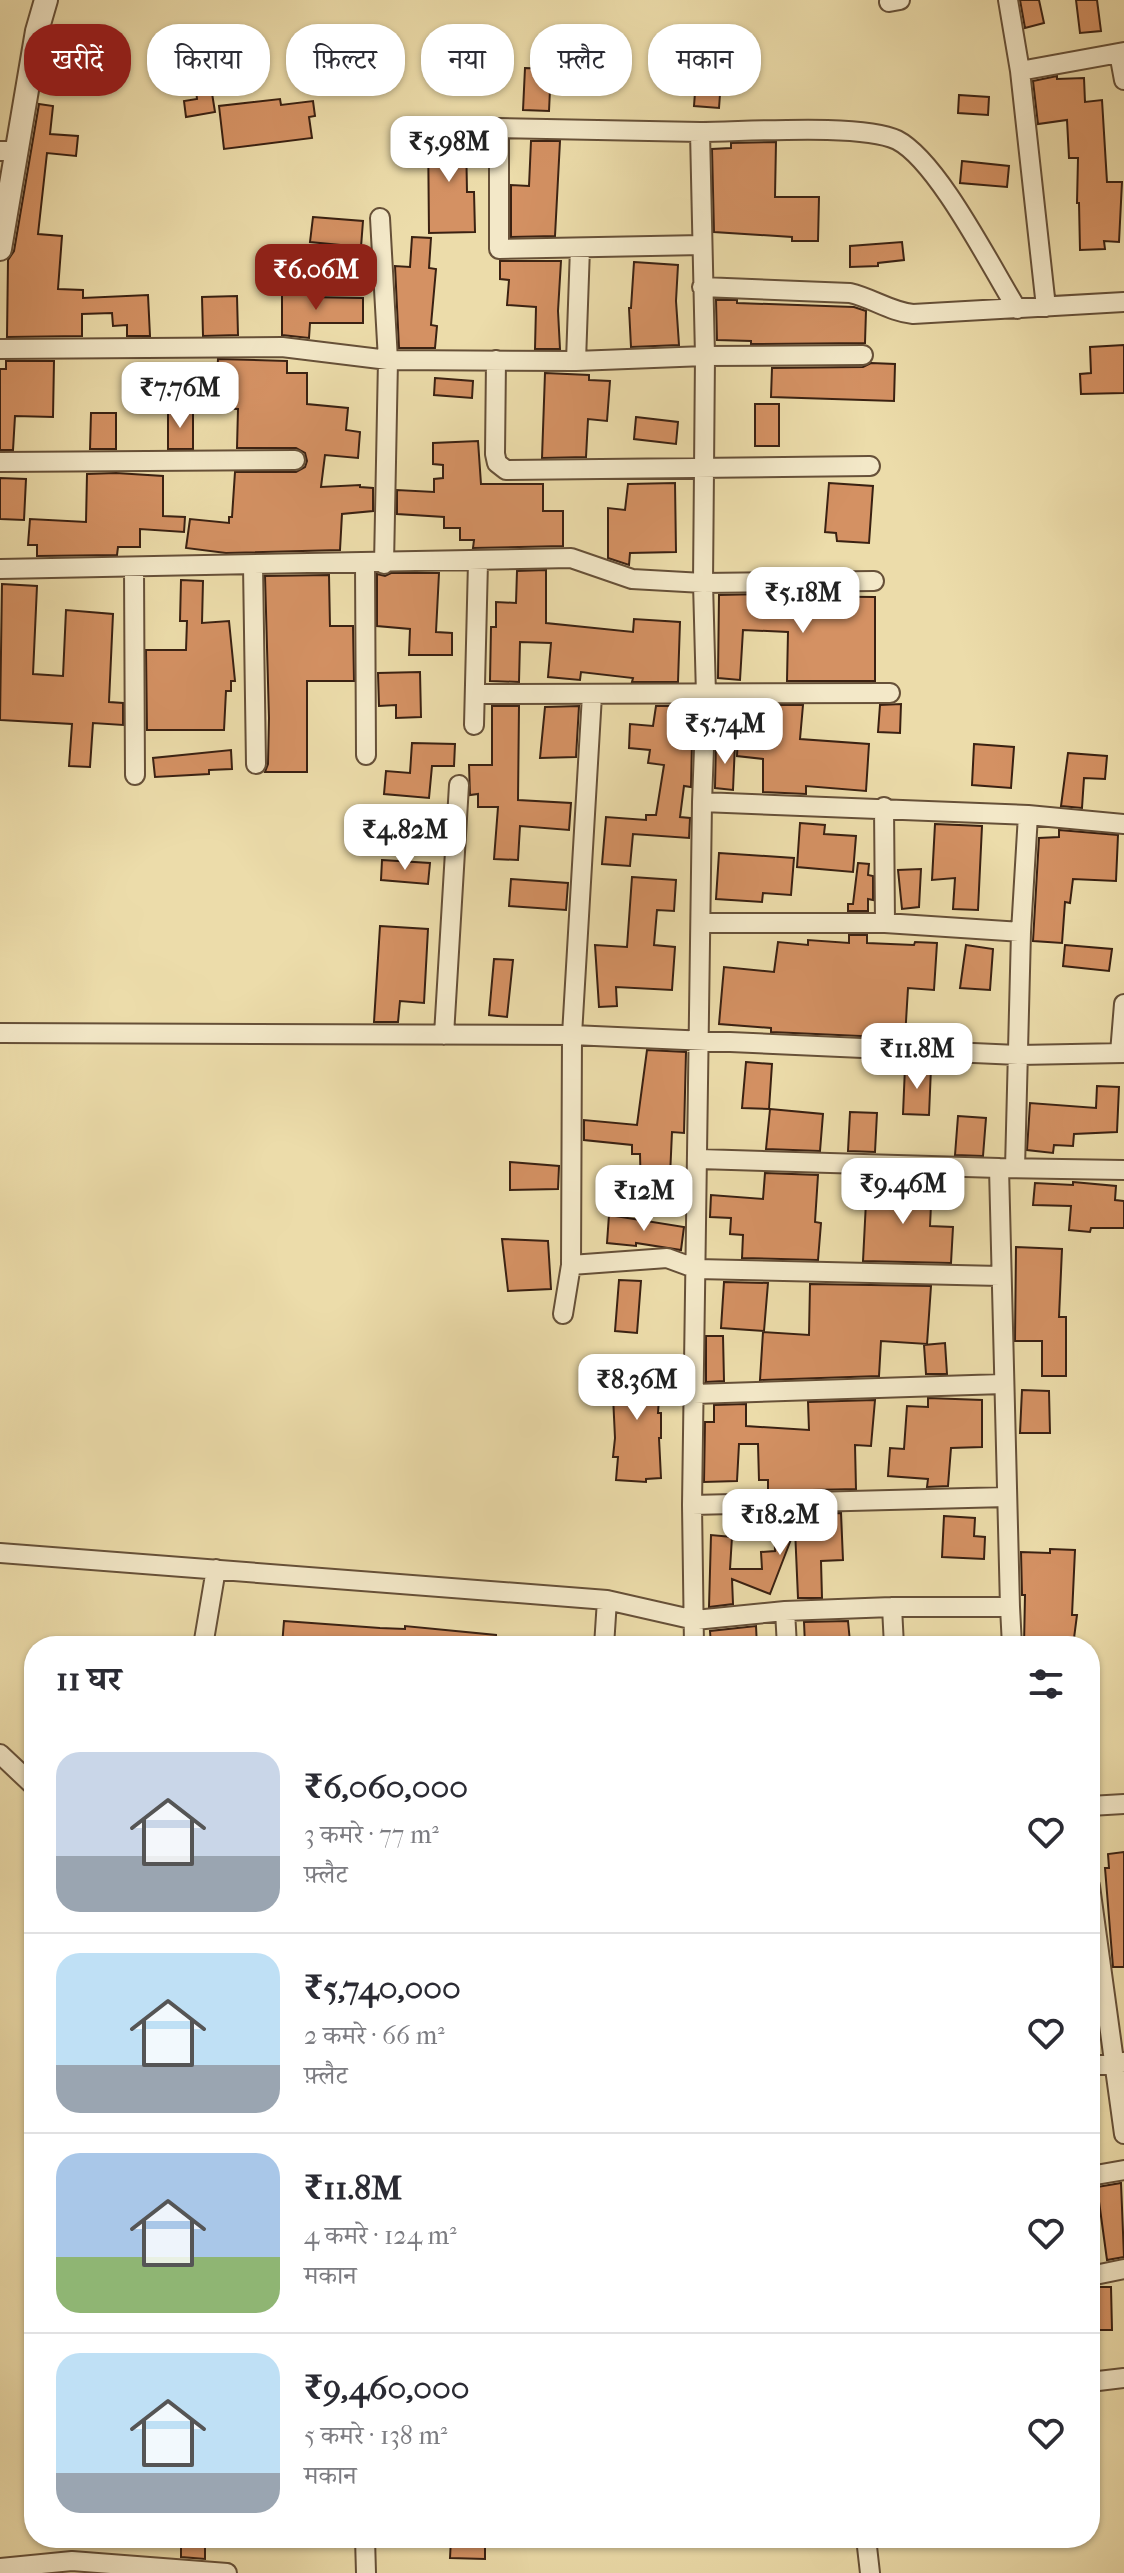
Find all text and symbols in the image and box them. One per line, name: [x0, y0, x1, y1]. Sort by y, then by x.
chip: खरीदें: [24, 24, 131, 96]
chip: किराया: [147, 24, 270, 96]
chip: फ़िल्टर: [286, 24, 405, 96]
chip: नया: [421, 24, 514, 96]
chip: फ़्लैट: [530, 24, 632, 96]
chip: मकान: [648, 24, 761, 96]
pin: ₹5.98M: [384, 116, 514, 184]
text: ₹5.98M: [408, 126, 490, 157]
pin: ₹6.06M: [251, 244, 381, 312]
text: ₹6.06M: [273, 254, 359, 285]
pin: ₹7.76M: [115, 362, 245, 430]
text: ₹7.76M: [140, 372, 220, 403]
pin: ₹5.18M: [738, 567, 868, 635]
text: ₹5.18M: [764, 577, 842, 608]
pin: ₹5.74M: [660, 698, 790, 766]
text: ₹5.74M: [685, 708, 765, 739]
pin: ₹4.82M: [340, 804, 470, 872]
text: ₹4.82M: [362, 814, 448, 845]
pin: ₹11.8M: [852, 1023, 982, 1091]
text: ₹11.8M: [879, 1033, 955, 1064]
pin: ₹9.46M: [838, 1158, 968, 1226]
pin: ₹12M: [597, 1165, 691, 1233]
text: ₹9.46M: [859, 1168, 947, 1199]
text: ₹12M: [613, 1175, 675, 1206]
pin: ₹8.36M: [572, 1354, 702, 1422]
text: ₹8.36M: [596, 1364, 678, 1395]
pin: ₹18.2M: [715, 1489, 845, 1557]
text: ₹18.2M: [740, 1499, 820, 1530]
text: 11 घर: [56, 1659, 121, 1699]
icon: filters: [1024, 1662, 1068, 1706]
text: ₹6,060,000: [304, 1767, 468, 1807]
icon: home: [120, 1784, 216, 1880]
icon: heart: [1024, 1810, 1068, 1854]
text: 3 कमरे · 77 m²: [304, 1819, 439, 1850]
text: फ़्लैट: [304, 1859, 347, 1890]
text: ₹5,740,000: [304, 1968, 461, 2008]
icon: home: [120, 1985, 216, 2081]
icon: heart: [1024, 2011, 1068, 2055]
text: 2 कमरे · 66 m²: [304, 2020, 445, 2051]
text: फ़्लैट: [304, 2060, 347, 2091]
text: ₹11.8M: [304, 2168, 402, 2208]
icon: home: [120, 2185, 216, 2281]
icon: heart: [1024, 2211, 1068, 2255]
text: 4 कमरे · 124 m²: [304, 2220, 457, 2251]
text: मकान: [304, 2260, 357, 2291]
text: ₹9,460,000: [304, 2368, 470, 2408]
icon: home: [120, 2385, 216, 2481]
icon: heart: [1024, 2411, 1068, 2455]
text: 5 कमरे · 138 m²: [304, 2420, 447, 2451]
text: मकान: [304, 2460, 357, 2491]

